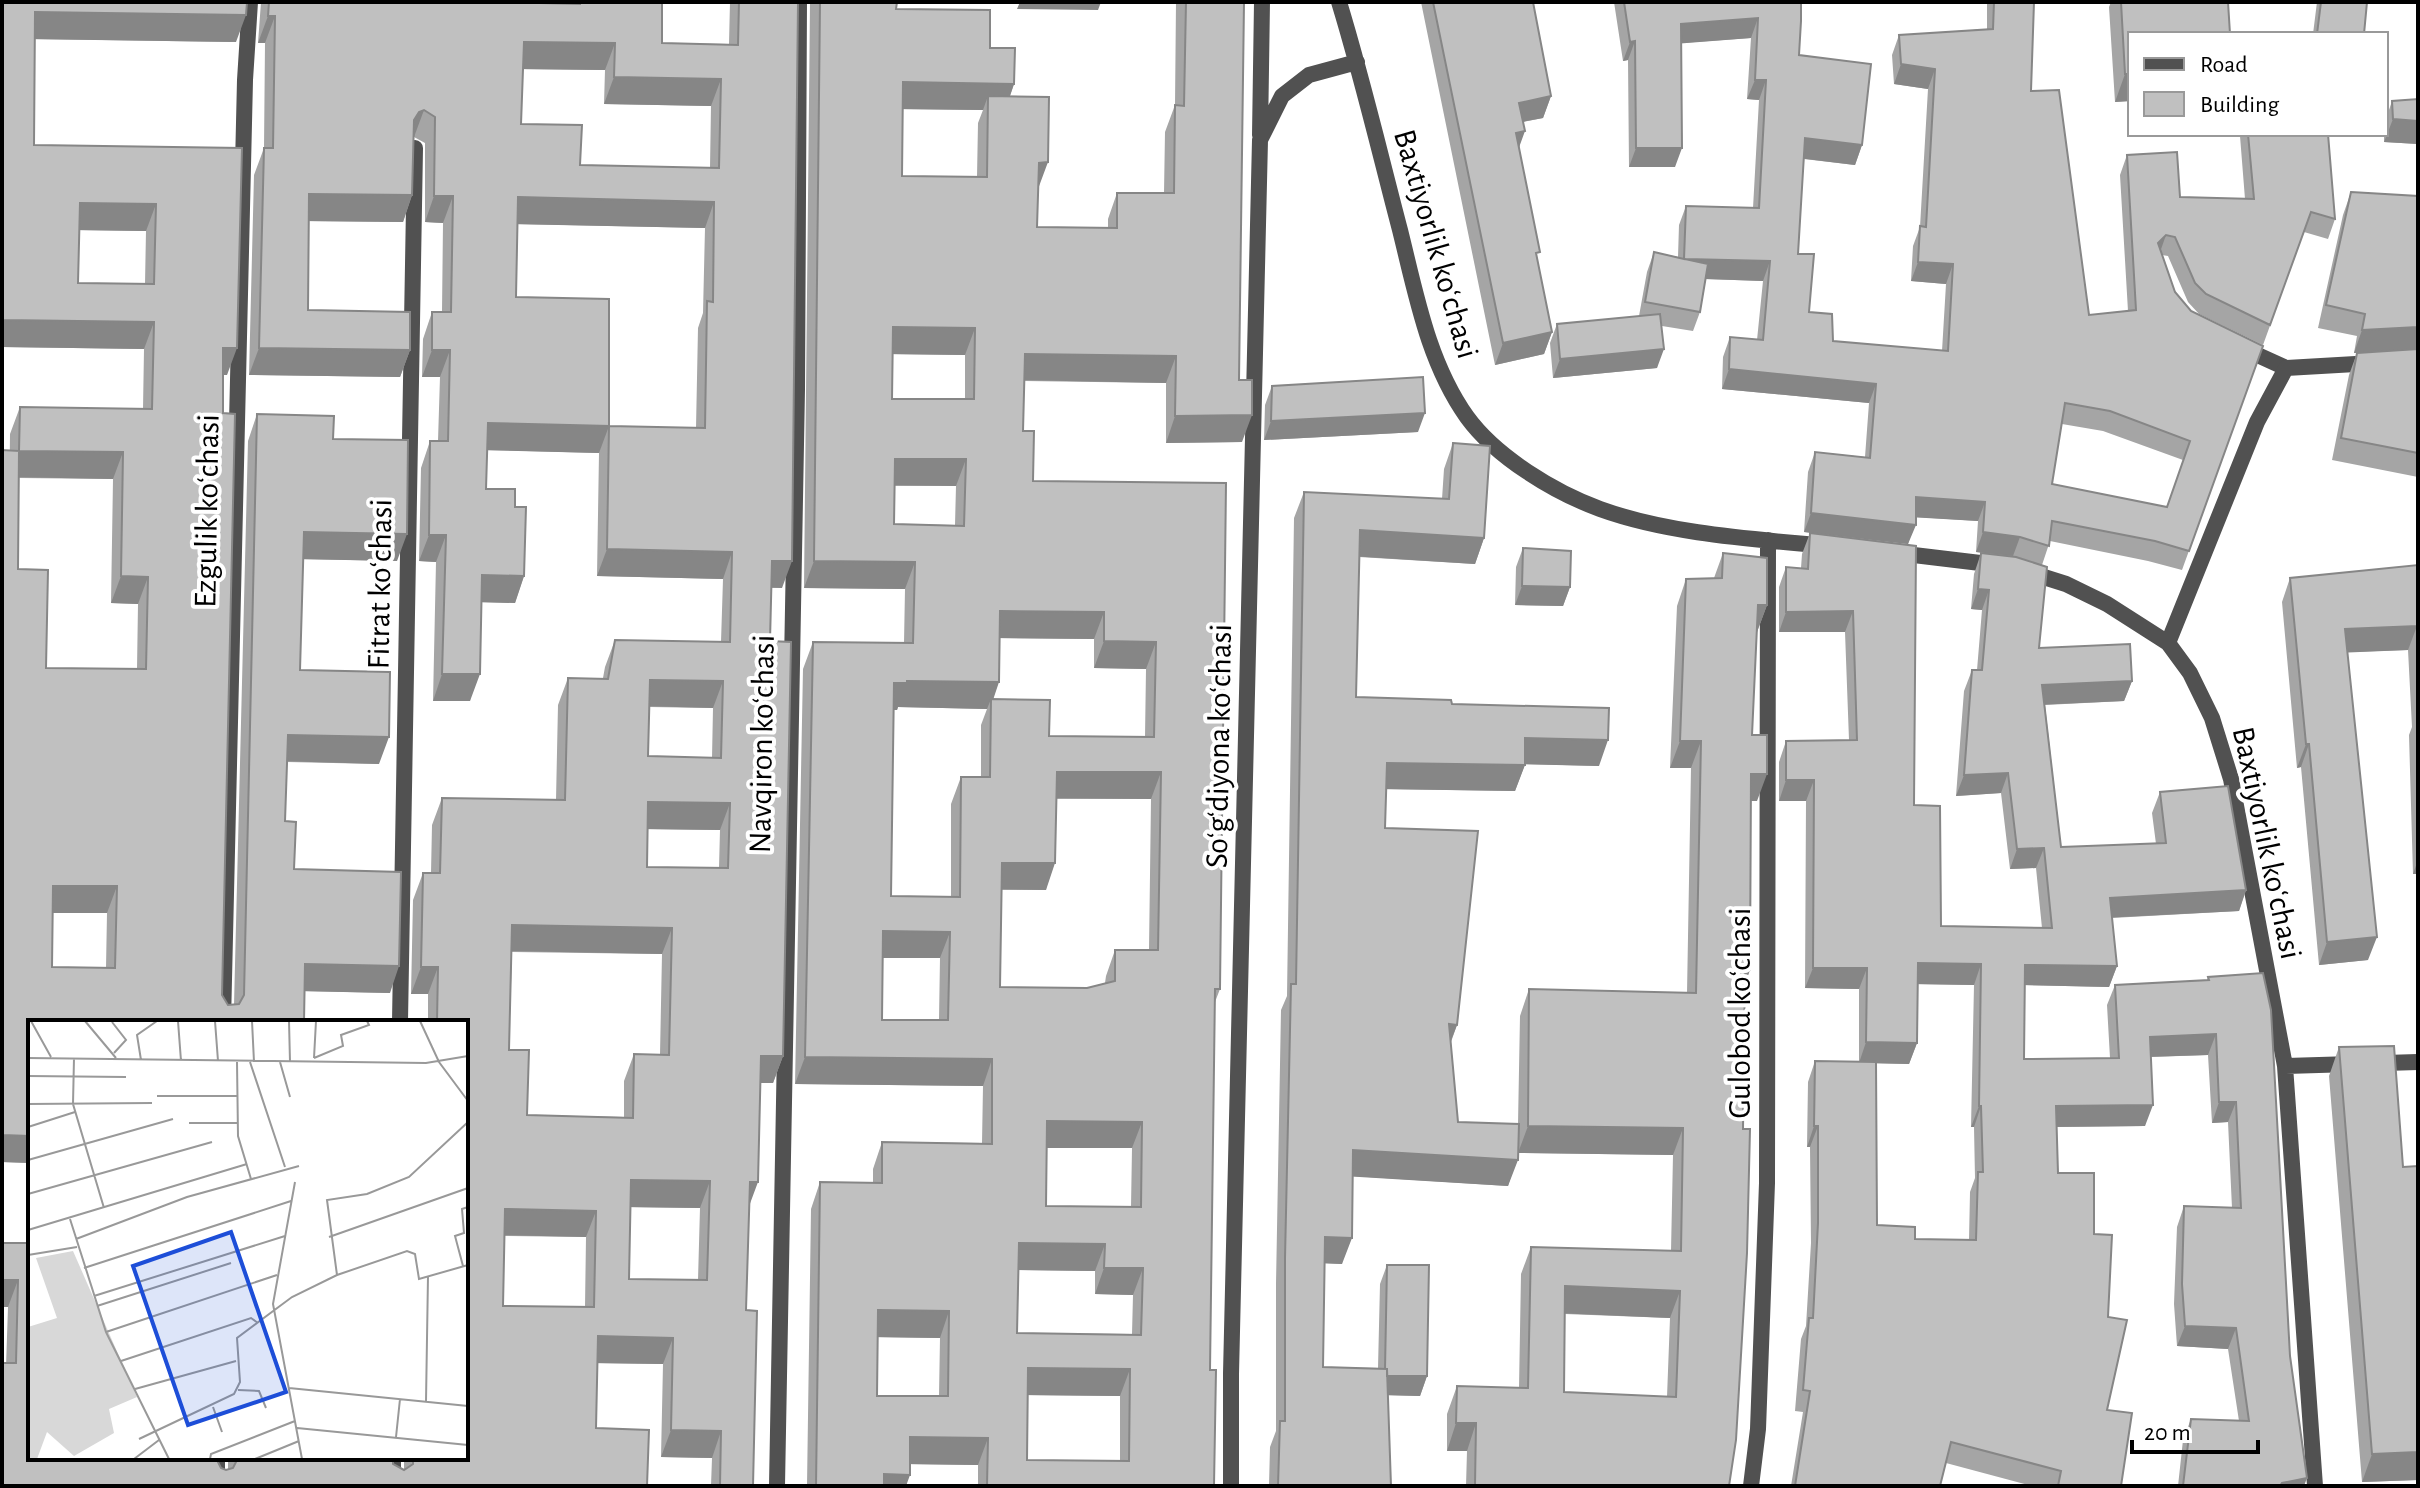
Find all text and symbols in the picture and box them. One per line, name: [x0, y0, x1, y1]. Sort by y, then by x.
legend: [2128, 32, 2388, 136]
text: Road: [2200, 53, 2248, 77]
text: Building: [2200, 93, 2279, 117]
street label: Baxtiyorlik koʻchasi: [1388, 126, 1484, 362]
street label: Ezgulik koʻchasi: [189, 414, 225, 608]
street label: Fitrat koʻchasi: [363, 498, 397, 670]
street label: Soʻgʻdiyona koʻchasi: [1201, 624, 1237, 868]
street label: Navqiron koʻchasi: [744, 634, 780, 854]
street label: Baxtiyorlik koʻchasi: [2227, 724, 2307, 962]
street label: Gulobod koʻchasi: [1724, 908, 1756, 1118]
inset map: [28, 1020, 468, 1460]
scale bar: [2132, 1404, 2258, 1454]
text: 20 m: [2144, 1421, 2191, 1445]

